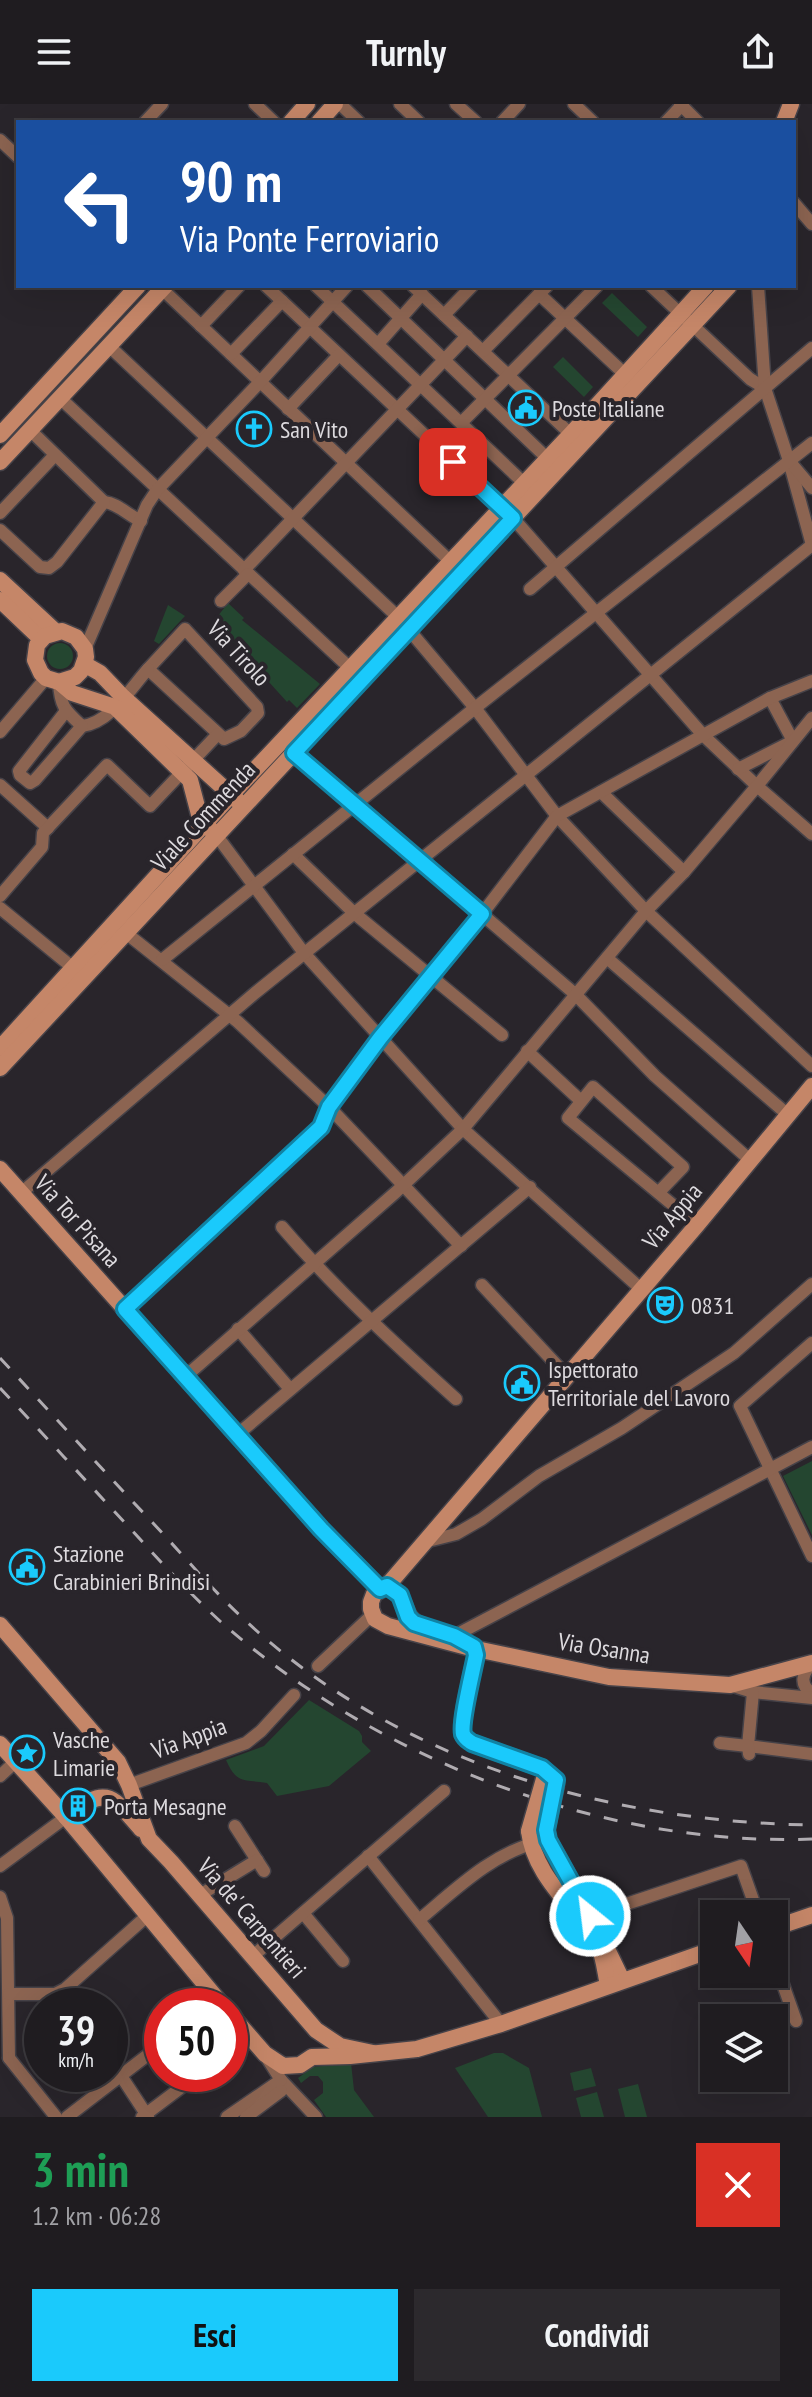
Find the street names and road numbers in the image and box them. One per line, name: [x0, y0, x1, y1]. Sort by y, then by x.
street label: Via Tirolo: [200, 613, 277, 693]
street label: Viale Commenda: [144, 755, 262, 878]
street label: Via Tor Pisana: [27, 1167, 128, 1274]
street label: Via Appia: [635, 1176, 709, 1256]
street label: Via Osanna: [555, 1625, 652, 1671]
street label: Via Appia: [146, 1710, 231, 1766]
street label: Via de' Carpentieri: [190, 1850, 313, 1985]

